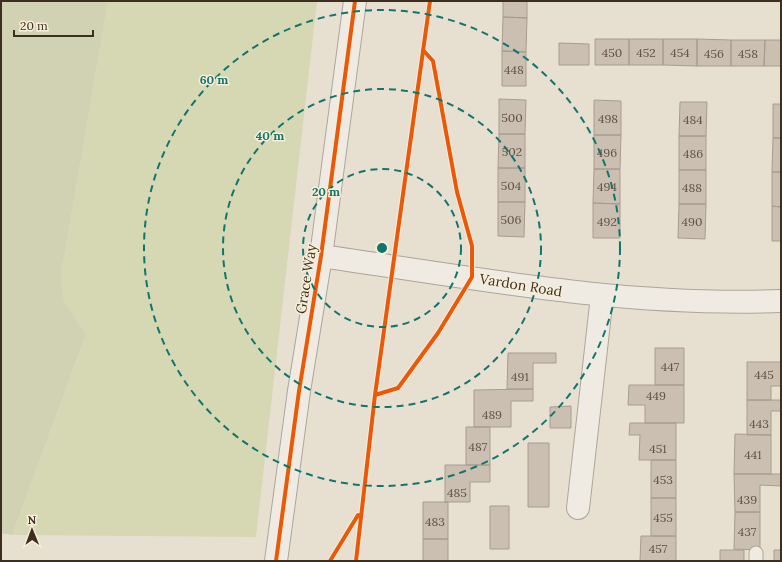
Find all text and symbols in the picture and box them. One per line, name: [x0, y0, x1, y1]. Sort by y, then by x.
scale bar: [14, 12, 93, 38]
text: 20 m: [20, 18, 48, 33]
house number: 450: [602, 45, 622, 60]
house number: 452: [636, 45, 656, 60]
house number: 454: [670, 45, 690, 60]
house number: 456: [704, 46, 724, 61]
house number: 458: [738, 46, 758, 61]
house number: 448: [504, 62, 524, 77]
text: 60 m: [200, 72, 228, 87]
house number: 500: [501, 110, 523, 125]
house number: 498: [598, 111, 618, 126]
house number: 484: [683, 112, 703, 127]
text: 40 m: [256, 128, 284, 143]
house number: 502: [502, 144, 522, 159]
house number: 496: [597, 145, 617, 160]
house number: 486: [683, 146, 703, 161]
house number: 504: [501, 178, 522, 193]
house number: 494: [597, 179, 617, 194]
house number: 488: [682, 180, 702, 195]
text: 20 m: [312, 184, 340, 199]
house number: 506: [501, 212, 522, 227]
house number: 492: [597, 214, 617, 229]
house number: 490: [682, 214, 702, 229]
centre of rings: [375, 241, 389, 255]
street label: Grace Way: [292, 242, 320, 315]
street label: Vardon Road: [478, 269, 564, 300]
house number: 447: [661, 359, 680, 374]
house number: 445: [754, 367, 774, 382]
house number: 491: [511, 369, 529, 384]
house number: 449: [646, 388, 666, 403]
house number: 489: [482, 407, 502, 422]
house number: 443: [749, 416, 769, 431]
house number: 487: [469, 439, 488, 454]
house number: 451: [649, 441, 667, 456]
house number: 441: [744, 447, 762, 462]
house number: 453: [653, 472, 673, 487]
house number: 485: [447, 485, 467, 500]
house number: 439: [737, 492, 757, 507]
north arrow: [12, 510, 52, 550]
house number: 455: [653, 510, 673, 525]
text: N: [27, 513, 37, 527]
house number: 483: [425, 514, 445, 529]
house number: 437: [738, 524, 757, 539]
house number: 457: [649, 541, 668, 556]

